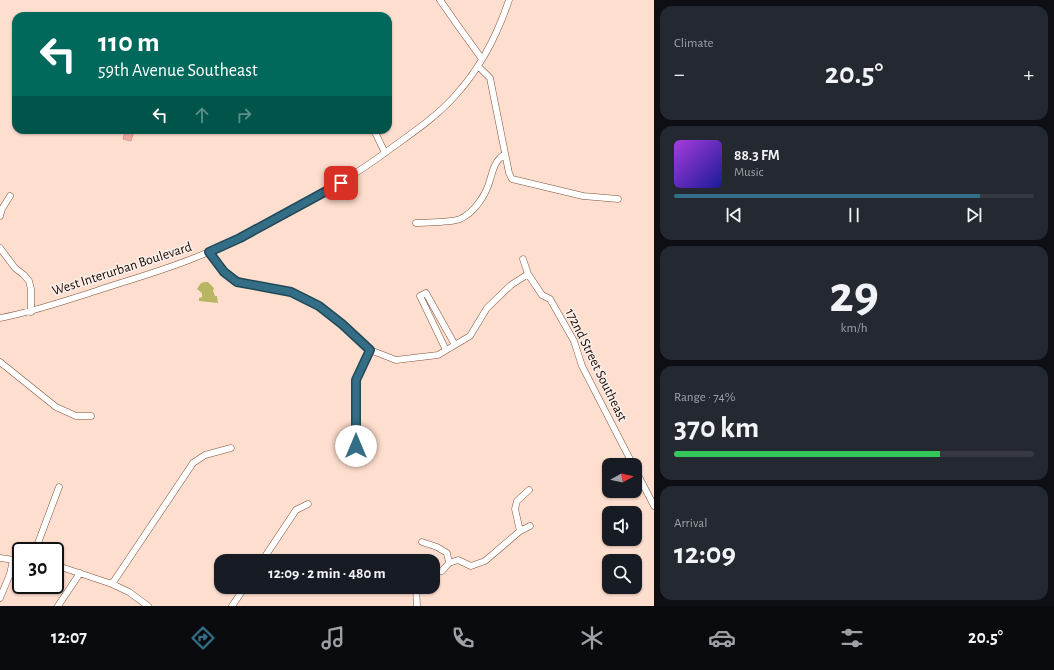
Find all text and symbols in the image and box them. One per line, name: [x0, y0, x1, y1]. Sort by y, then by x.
icon: left: [32, 28, 84, 80]
text: 110 m: [98, 29, 160, 57]
text: Climate: [674, 37, 713, 50]
text: 20.5°: [825, 59, 883, 89]
text: 59th Avenue Southeast: [98, 62, 258, 80]
text: −: [674, 63, 685, 85]
text: +: [1023, 63, 1034, 85]
icon: left: [149, 104, 171, 126]
icon: ahead: [191, 104, 213, 126]
icon: right: [233, 104, 255, 126]
text: 88.3 FM: [734, 148, 780, 163]
pin: [324, 166, 358, 200]
text: Music: [734, 166, 764, 179]
icon: arrive: [330, 172, 352, 194]
icon: previous: [723, 204, 745, 226]
icon: pause: [843, 204, 865, 226]
icon: next: [963, 204, 985, 226]
street label: West Interurban Boulevard: [50, 240, 194, 298]
text: 29: [829, 269, 879, 321]
street label: 172nd Street Southeast: [563, 306, 630, 424]
text: km/h: [841, 322, 867, 335]
text: Range · 74%: [674, 391, 736, 404]
text: 370 km: [674, 413, 759, 443]
position arrow: [335, 425, 377, 467]
north arrow: [602, 458, 642, 498]
map controls: [602, 458, 642, 594]
button: sound: [602, 506, 642, 546]
text: Arrival: [674, 517, 707, 530]
text: 12:09: [674, 539, 736, 569]
speed limit sign: 30: [12, 542, 64, 594]
button: search: [602, 554, 642, 594]
text: 12:09 · 2 min · 480 m: [268, 566, 386, 581]
icon: directions: [189, 624, 217, 652]
icon: music: [319, 624, 347, 652]
icon: phone: [449, 624, 477, 652]
icon: climate: [578, 624, 606, 652]
icon: car: [708, 624, 736, 652]
icon: filters: [838, 624, 866, 652]
text: 12:07: [51, 629, 87, 647]
text: 20.5°: [968, 629, 1003, 647]

